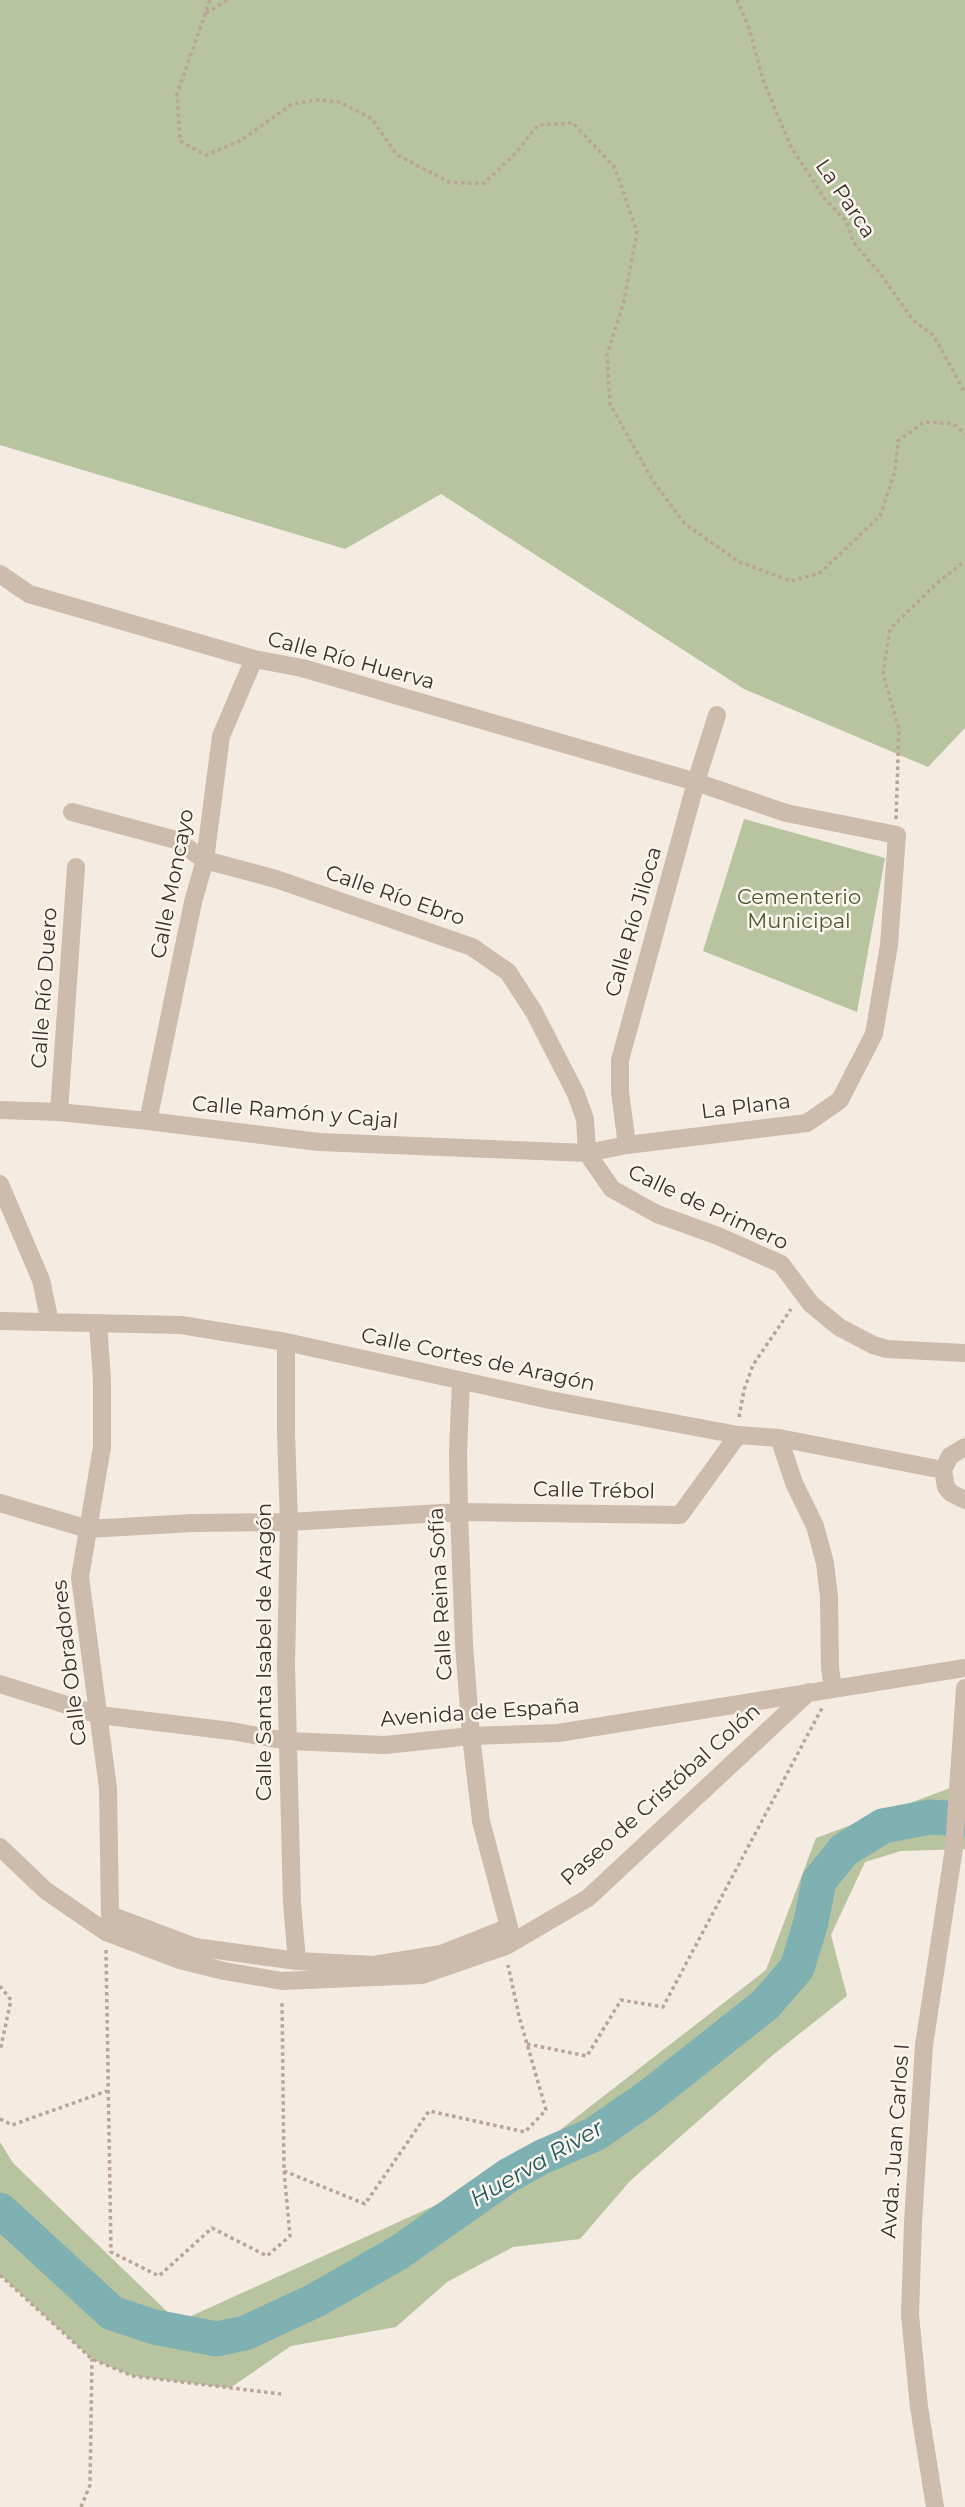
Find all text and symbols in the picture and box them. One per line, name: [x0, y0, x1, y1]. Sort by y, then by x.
street label: La Parca: [809, 155, 881, 243]
street label: Calle Río Huerva: [265, 627, 437, 695]
street label: Calle Moncayo: [146, 807, 200, 961]
street label: Calle Río Jiloca: [600, 844, 668, 1000]
street label: Calle Río Ebro: [322, 860, 468, 932]
park label: Cementerio Municipal: [737, 885, 861, 935]
street label: Calle Río Duero: [27, 907, 63, 1069]
street label: La Plana: [700, 1089, 792, 1125]
street label: Calle Ramón y Cajal: [191, 1091, 399, 1135]
street label: Calle de Primero: [624, 1160, 792, 1256]
street label: Calle Cortes de Aragón: [359, 1323, 597, 1397]
street label: Calle Trébol: [533, 1477, 655, 1505]
street label: Calle Santa Isabel de Aragón: [252, 1503, 278, 1801]
street label: Calle Reina Sofía: [424, 1507, 458, 1681]
street label: Calle Obradores: [47, 1579, 93, 1747]
street label: Avenida de España: [379, 1693, 581, 1733]
street label: Paseo de Cristóbal Colón: [556, 1699, 766, 1891]
street label: Avda. Juan Carlos I: [877, 2043, 915, 2239]
water label: Huerva River: [465, 2115, 609, 2213]

